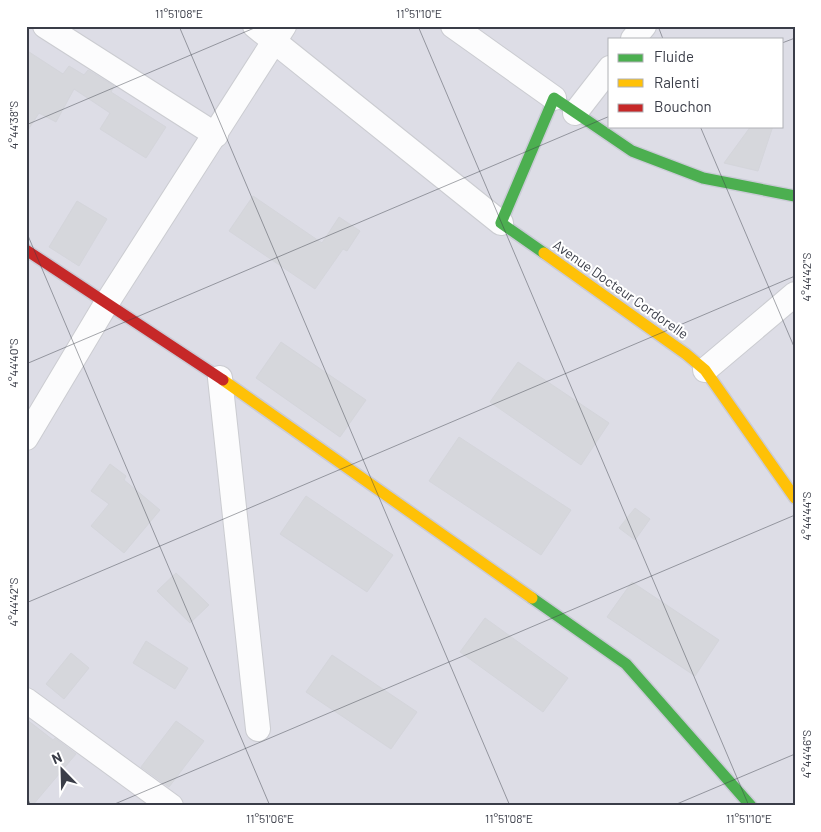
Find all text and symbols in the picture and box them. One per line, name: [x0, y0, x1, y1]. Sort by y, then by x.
text: 11°51'08"E: [155, 6, 203, 20]
text: 11°51'10"E: [396, 6, 442, 20]
legend: [608, 38, 784, 128]
text: Fluide: [654, 47, 694, 65]
text: Ralenti: [654, 73, 700, 91]
text: Bouchon: [654, 97, 712, 115]
text: 4°44'38"S: [6, 101, 20, 149]
street label: Avenue Docteur Cordorelle: [550, 236, 692, 342]
text: 4°44'42"S: [799, 253, 813, 301]
text: 4°44'40"S: [6, 338, 20, 388]
text: 4°44'44"S: [799, 492, 813, 540]
text: 4°44'42"S: [6, 578, 20, 626]
text: 4°44'46"S: [799, 730, 813, 778]
north arrow: [38, 744, 88, 794]
text: N: [49, 748, 64, 767]
text: 11°51'06"E: [246, 811, 294, 825]
text: 11°51'08"E: [485, 811, 533, 825]
text: 11°51'10"E: [726, 811, 772, 825]

